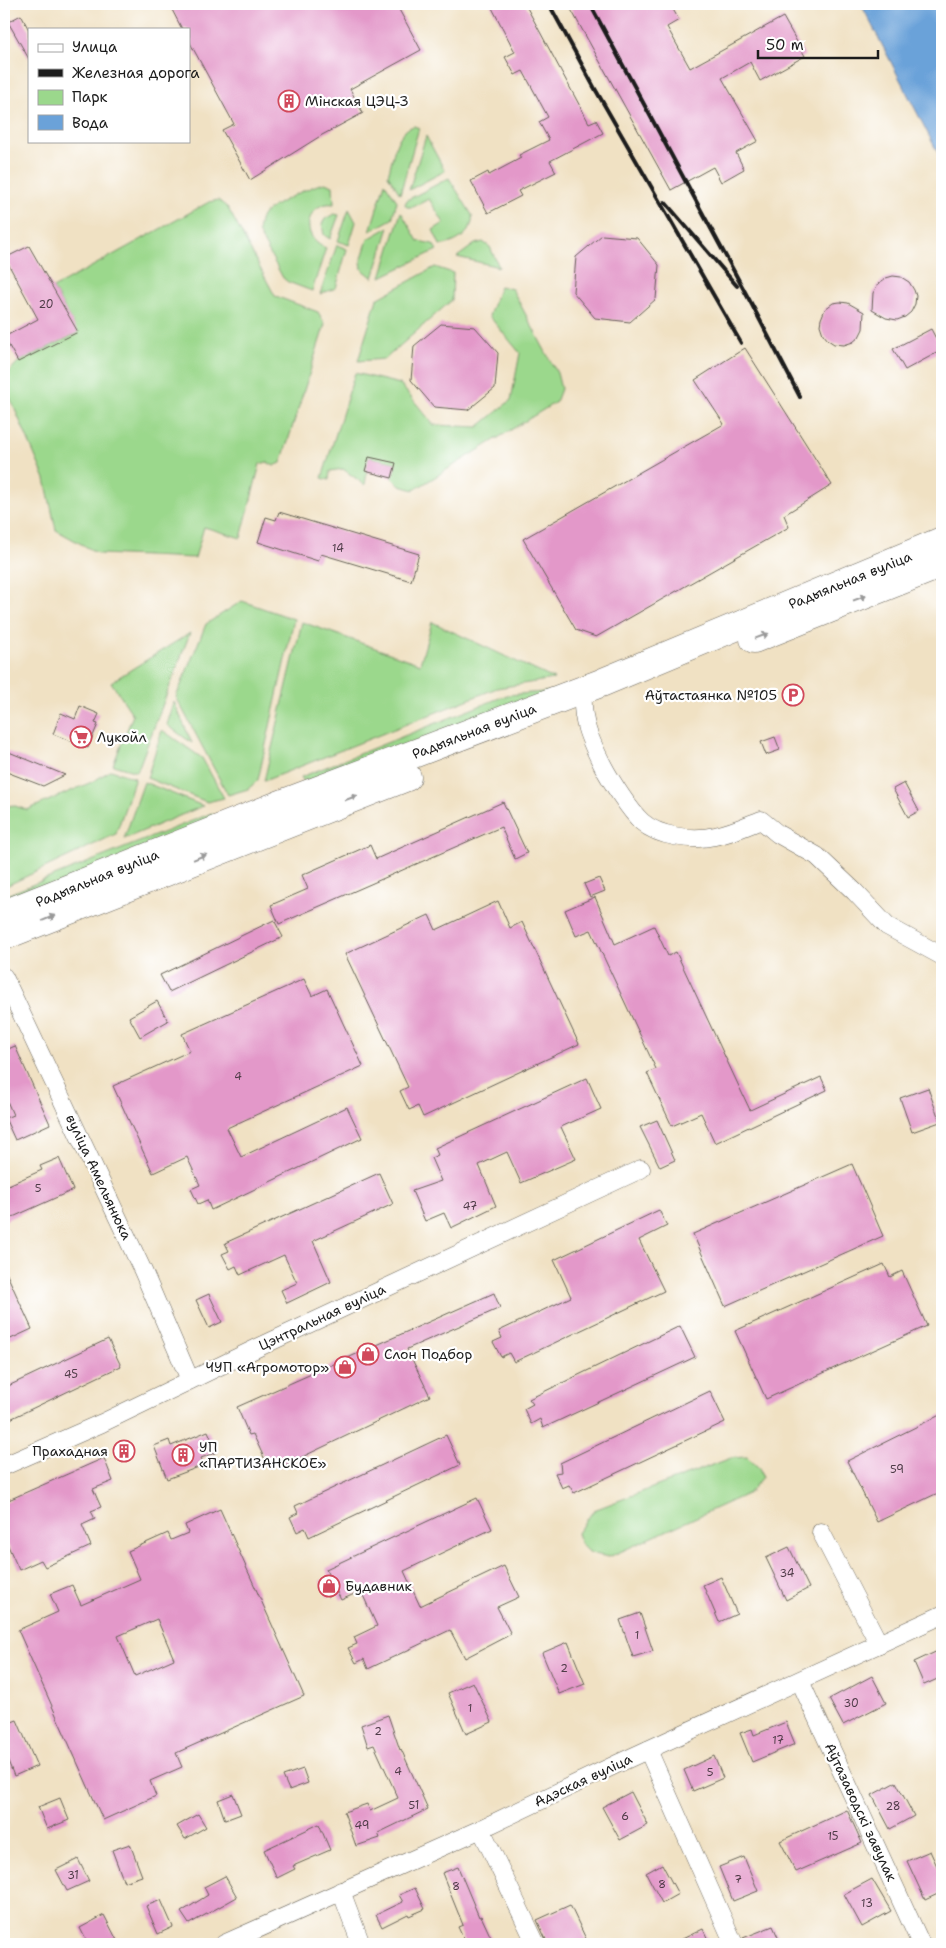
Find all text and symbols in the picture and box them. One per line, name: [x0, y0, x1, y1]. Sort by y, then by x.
legend: [28, 28, 190, 142]
scale bar: [758, 28, 878, 60]
text: 50 m: [766, 35, 804, 55]
text: Улица: [72, 37, 118, 57]
text: Железная дорога: [72, 63, 200, 83]
text: Парк: [72, 87, 108, 107]
building icon: Мінская ЦЭЦ-3: [277, 89, 301, 113]
place label: Мінская ЦЭЦ-3: [305, 92, 409, 110]
text: Вода: [72, 113, 109, 133]
house number: 20: [38, 297, 54, 312]
house number: 14: [332, 541, 344, 556]
street label: Радыяльная вуліца: [786, 547, 915, 613]
one-way arrow: [853, 593, 867, 601]
one-way arrow: [755, 632, 770, 640]
parking icon: Аўтастаянка №105: [781, 683, 805, 707]
place label: Аўтастаянка №105: [645, 686, 777, 704]
street label: Радыяльная вуліца: [409, 699, 539, 763]
supermarket icon: Лукойл: [69, 725, 93, 749]
place label: Лукойл: [97, 728, 147, 746]
one-way arrow: [344, 794, 359, 802]
street label: Радыяльная вуліца: [33, 845, 162, 911]
one-way arrow: [193, 853, 207, 861]
one-way arrow: [42, 913, 56, 921]
house number: 4: [234, 1069, 242, 1084]
street label: вуліца Амельянюка: [62, 1111, 136, 1243]
house number: 5: [35, 1181, 42, 1196]
house number: 47: [463, 1199, 478, 1214]
street label: Цэнтральная вуліца: [256, 1280, 389, 1354]
shop icon: Слон Подбор: [356, 1342, 380, 1366]
place label: Слон Подбор: [384, 1345, 472, 1363]
shop icon: ЧУП «Агромотор»: [333, 1355, 357, 1379]
place label: ЧУП «Агромотор»: [205, 1358, 329, 1376]
house number: 45: [64, 1367, 78, 1382]
place label: УП «ПАРТИЗАНСКОЕ»: [199, 1438, 326, 1472]
building icon: Прахадная: [112, 1439, 136, 1463]
place label: Прахадная: [32, 1442, 108, 1460]
building icon: УП «ПАРТИЗАНСКОЕ»: [171, 1443, 195, 1467]
house number: 59: [890, 1462, 904, 1477]
house number: 34: [780, 1566, 795, 1581]
shop icon: Будавник: [317, 1574, 341, 1598]
place label: Будавник: [345, 1577, 413, 1595]
house number: 1: [635, 1628, 639, 1643]
house number: 2: [560, 1661, 568, 1676]
house number: 30: [843, 1696, 859, 1711]
house number: 1: [468, 1701, 472, 1716]
house number: 2: [374, 1724, 382, 1739]
house number: 17: [772, 1733, 784, 1748]
street label: Аўтазаводскі завулак: [821, 1740, 901, 1885]
street label: Адэская вуліца: [531, 1749, 635, 1811]
house number: 4: [394, 1764, 402, 1779]
house number: 5: [707, 1765, 714, 1780]
house number: 51: [409, 1798, 419, 1813]
house number: 28: [885, 1799, 901, 1814]
house number: 6: [621, 1809, 629, 1824]
house number: 49: [355, 1818, 369, 1833]
house number: 15: [827, 1829, 839, 1844]
house number: 31: [67, 1868, 79, 1883]
house number: 7: [734, 1872, 742, 1887]
house number: 8: [658, 1877, 666, 1892]
house number: 8: [452, 1879, 460, 1894]
house number: 13: [861, 1896, 873, 1911]

